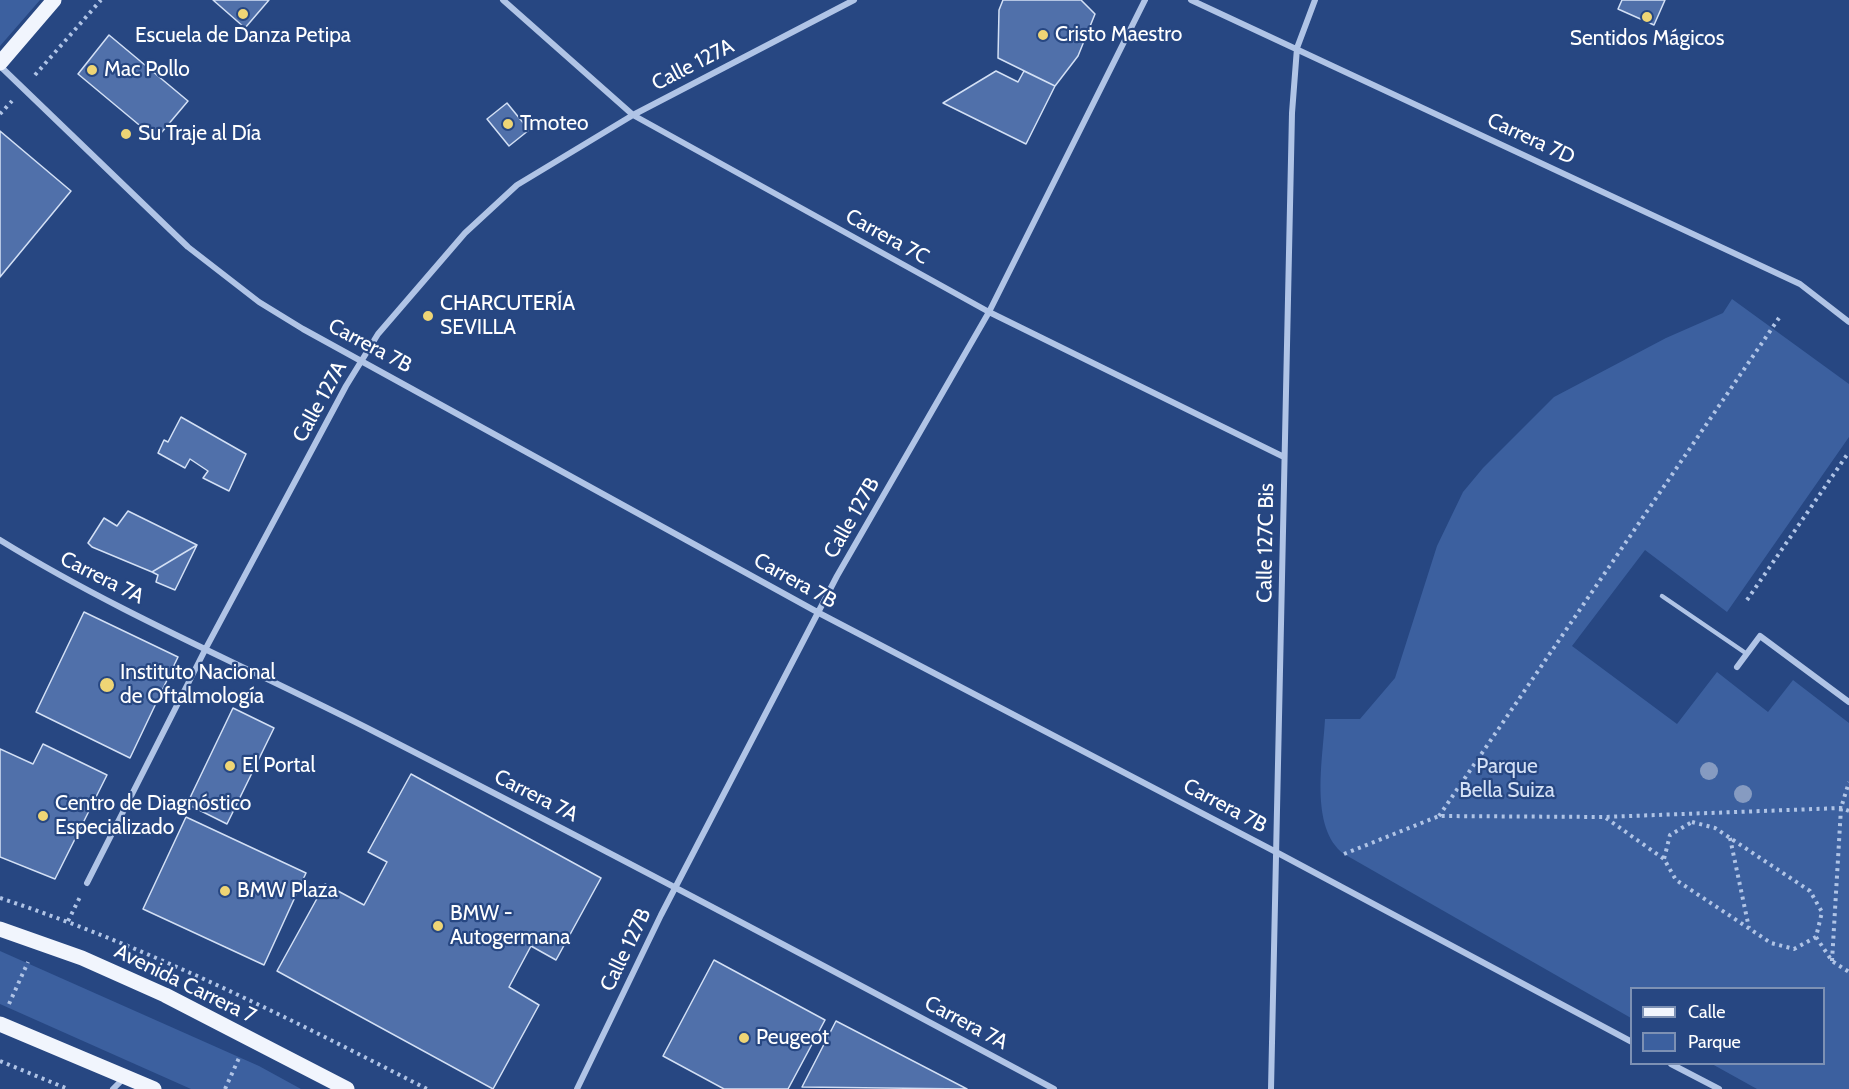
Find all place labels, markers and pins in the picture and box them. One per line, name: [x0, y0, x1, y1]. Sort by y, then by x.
marker: Escuela de Danza Petipa: [236, 7, 250, 21]
marker: Sentidos Mágicos: [1640, 10, 1654, 24]
place label: Cristo Maestro: [1055, 22, 1182, 48]
place label: Escuela de Danza Petipa: [135, 23, 351, 49]
place label: Sentidos Mágicos: [1570, 26, 1724, 52]
marker: Cristo Maestro: [1036, 28, 1050, 42]
place label: Mac Pollo: [104, 57, 190, 83]
marker: Mac Pollo: [85, 63, 99, 77]
place label: Tmoteo: [520, 111, 588, 137]
marker: Tmoteo: [501, 117, 515, 131]
place label: Su Traje al Día: [138, 121, 261, 147]
marker: Su Traje al Día: [119, 127, 133, 141]
place label: CHARCUTERÍA SEVILLA: [440, 291, 575, 341]
marker: CHARCUTERÍA SEVILLA: [421, 309, 435, 323]
place label: Instituto Nacional de Oftalmología: [120, 660, 275, 710]
marker: Instituto Nacional de Oftalmología: [98, 676, 116, 694]
place label: El Portal: [242, 753, 315, 779]
marker: El Portal: [223, 759, 237, 773]
place label: Centro de Diagnóstico Especializado: [55, 791, 251, 841]
marker: Centro de Diagnóstico Especializado: [36, 809, 50, 823]
place label: BMW Plaza: [237, 878, 338, 904]
marker: BMW Plaza: [218, 884, 232, 898]
place label: BMW - Autogermana: [450, 901, 570, 951]
marker: BMW - Autogermana: [431, 919, 445, 933]
place label: Peugeot: [756, 1025, 829, 1051]
marker: Peugeot: [737, 1031, 751, 1045]

